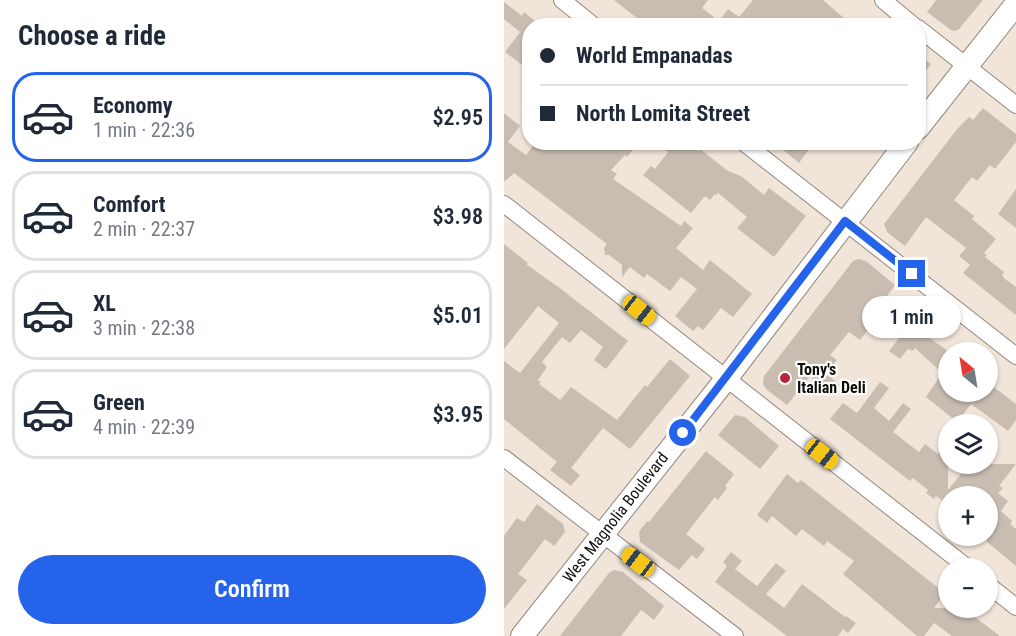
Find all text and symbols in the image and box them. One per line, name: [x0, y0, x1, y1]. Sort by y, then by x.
text: Choose a ride: [18, 20, 166, 52]
text: World Empanadas: [576, 43, 733, 68]
icon: car: [21, 90, 75, 144]
text: Economy: [93, 93, 173, 118]
text: North Lomita Street: [576, 101, 750, 126]
text: $2.95: [432, 105, 483, 130]
text: 1 min · 22:36: [93, 118, 195, 142]
icon: car: [21, 189, 75, 243]
text: Comfort: [93, 192, 166, 217]
text: $3.98: [432, 204, 483, 229]
text: 2 min · 22:37: [93, 217, 195, 241]
route end: [898, 260, 925, 287]
icon: car: [21, 288, 75, 342]
text: XL: [93, 291, 116, 316]
car: [619, 292, 659, 328]
callout: 1 min: [862, 295, 962, 337]
text: $5.01: [432, 303, 483, 328]
text: 1 min: [889, 305, 934, 329]
text: 3 min · 22:38: [93, 316, 195, 340]
north arrow: [938, 342, 998, 402]
map controls: [938, 342, 998, 618]
place label: Tony's Italian Deli: [797, 360, 866, 397]
marker: Tony's Italian Deli: [778, 371, 792, 385]
icon: car: [21, 387, 75, 441]
text: Green: [93, 390, 145, 415]
text: $3.95: [432, 402, 483, 427]
button: layers: [938, 414, 998, 474]
text: 4 min · 22:39: [93, 415, 195, 439]
route start: [669, 419, 696, 446]
car: [802, 436, 842, 472]
street label: West Magnolia Boulevard: [559, 448, 672, 586]
button: +: [938, 486, 998, 546]
car: [618, 544, 658, 580]
button: Confirm: [18, 555, 486, 624]
button: −: [938, 558, 998, 618]

